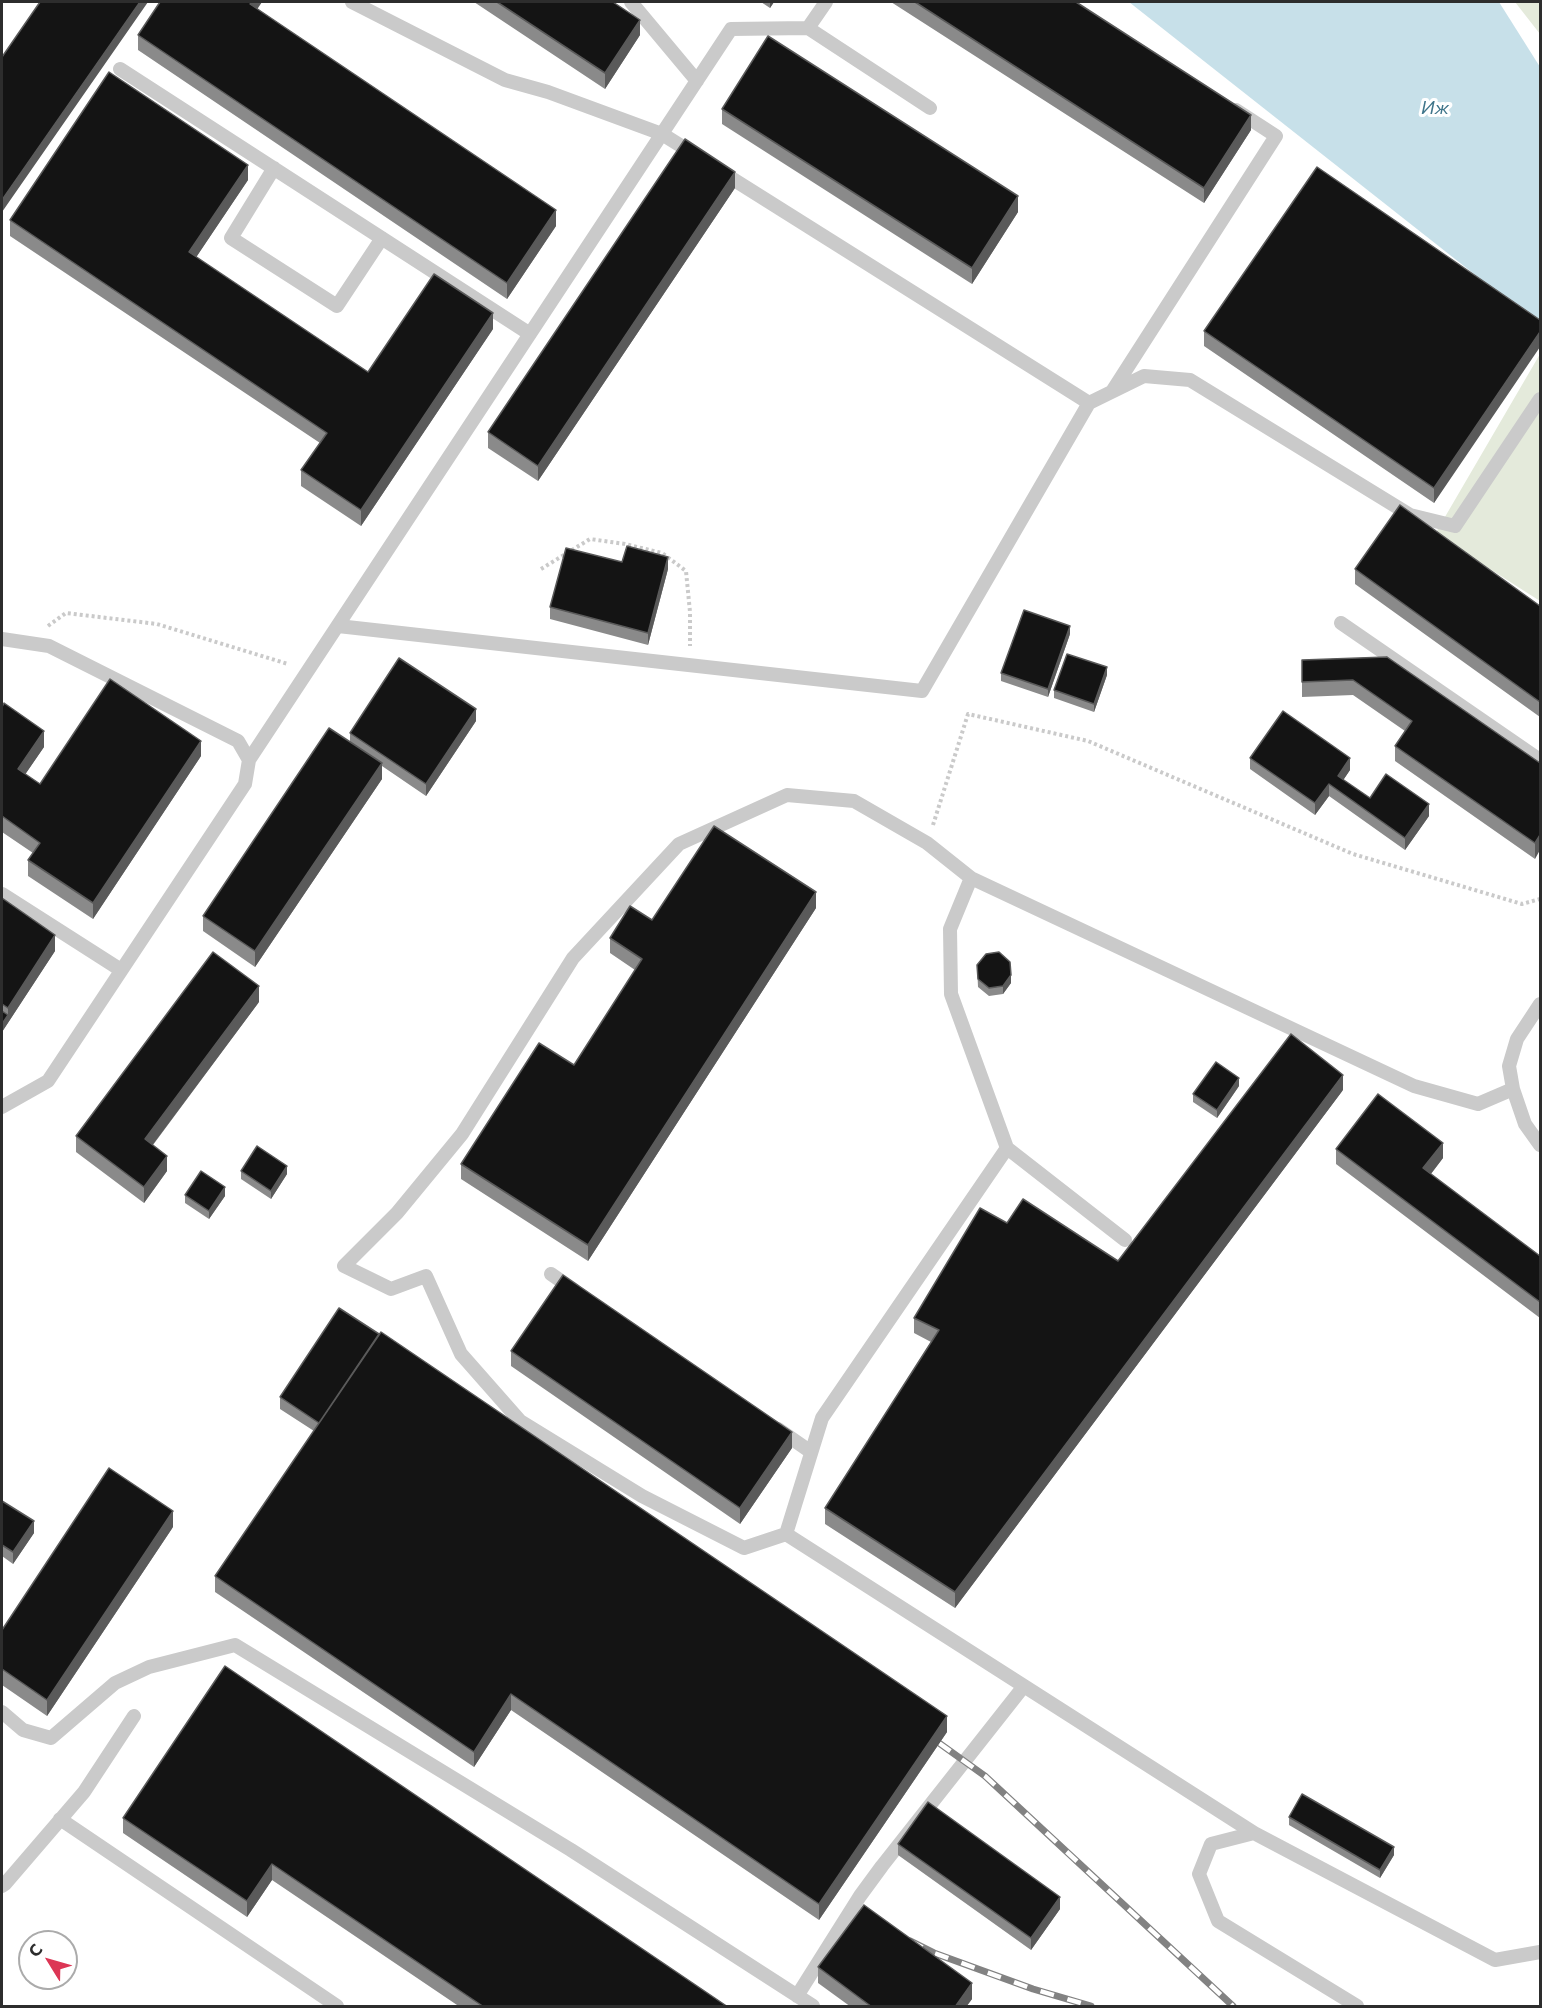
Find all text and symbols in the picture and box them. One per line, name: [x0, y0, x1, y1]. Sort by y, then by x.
water label: Иж: [1421, 97, 1449, 119]
north arrow: [18, 1930, 78, 1990]
text: С: [24, 1940, 46, 1960]

